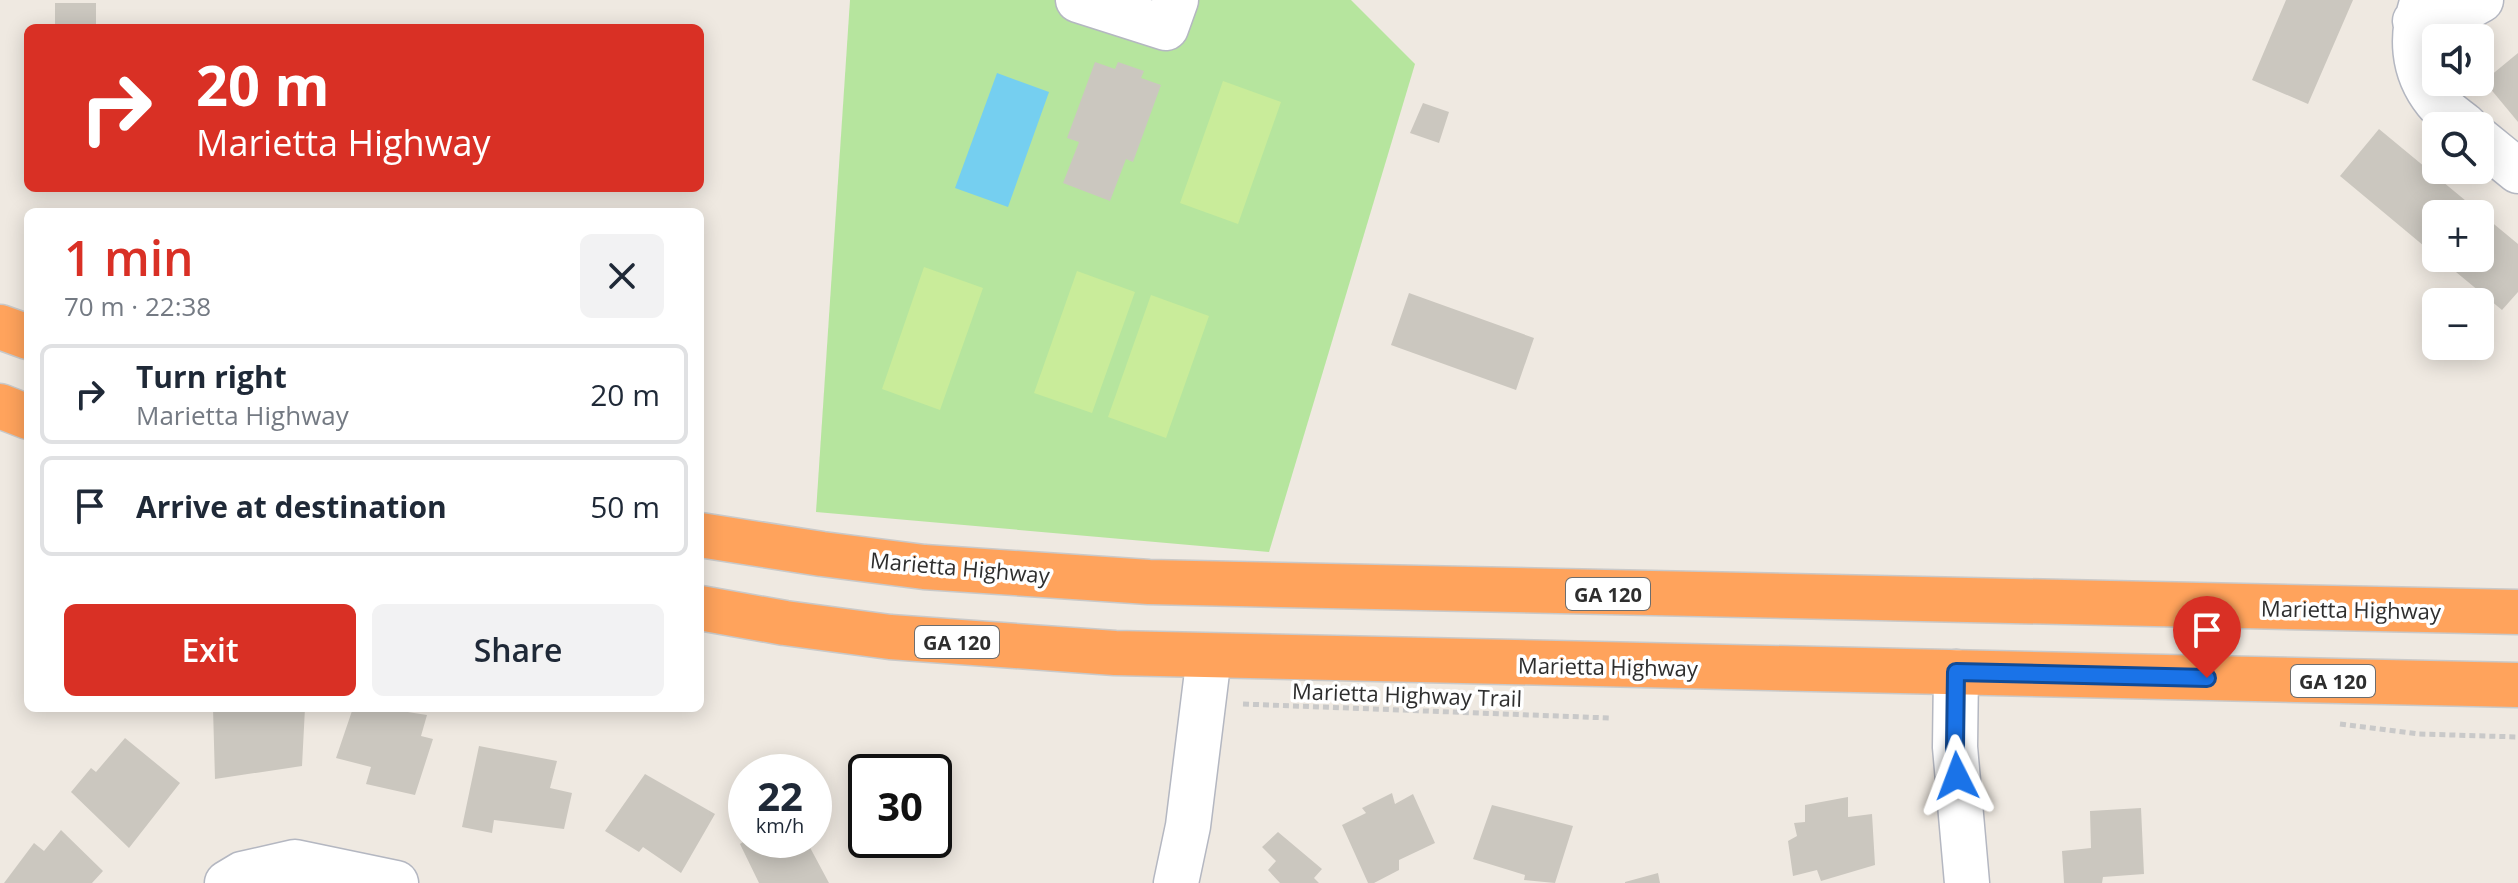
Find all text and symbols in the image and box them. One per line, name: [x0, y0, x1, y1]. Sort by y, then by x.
map controls: [2422, 24, 2494, 360]
button: sound: [2422, 24, 2494, 96]
text: 20 m: [196, 46, 330, 122]
icon: right: [64, 56, 168, 160]
button: search: [2422, 112, 2494, 184]
text: Marietta Highway: [196, 118, 491, 167]
button: +: [2422, 200, 2494, 272]
text: 1 min: [64, 225, 194, 290]
button: close: [580, 234, 664, 318]
text: 70 m · 22:38: [64, 288, 211, 324]
button: −: [2422, 288, 2494, 360]
text: Turn right: [136, 356, 287, 397]
icon: right: [68, 372, 112, 416]
text: 20 m: [590, 374, 660, 415]
text: Marietta Highway: [136, 397, 349, 433]
icon: arrive: [68, 484, 112, 528]
text: Arrive at destination: [136, 486, 447, 527]
text: 50 m: [590, 486, 660, 527]
street label: Marietta Highway: [869, 544, 1052, 590]
road number: GA 120: [1566, 578, 1650, 610]
street label: Marietta Highway: [2261, 592, 2442, 626]
pin: [2173, 596, 2241, 678]
button: Exit: [64, 604, 356, 696]
button: Share: [372, 604, 664, 696]
icon: arrive: [2185, 608, 2229, 652]
road number: GA 120: [915, 626, 999, 658]
street label: Marietta Highway: [1518, 649, 1699, 683]
road number: GA 120: [2291, 665, 2375, 697]
street label: Marietta Highway Trail: [1291, 675, 1523, 713]
position arrow: [1915, 734, 1999, 818]
speed limit sign: 30: [848, 754, 952, 858]
text: 22: [757, 768, 803, 823]
text: km/h: [756, 812, 804, 839]

